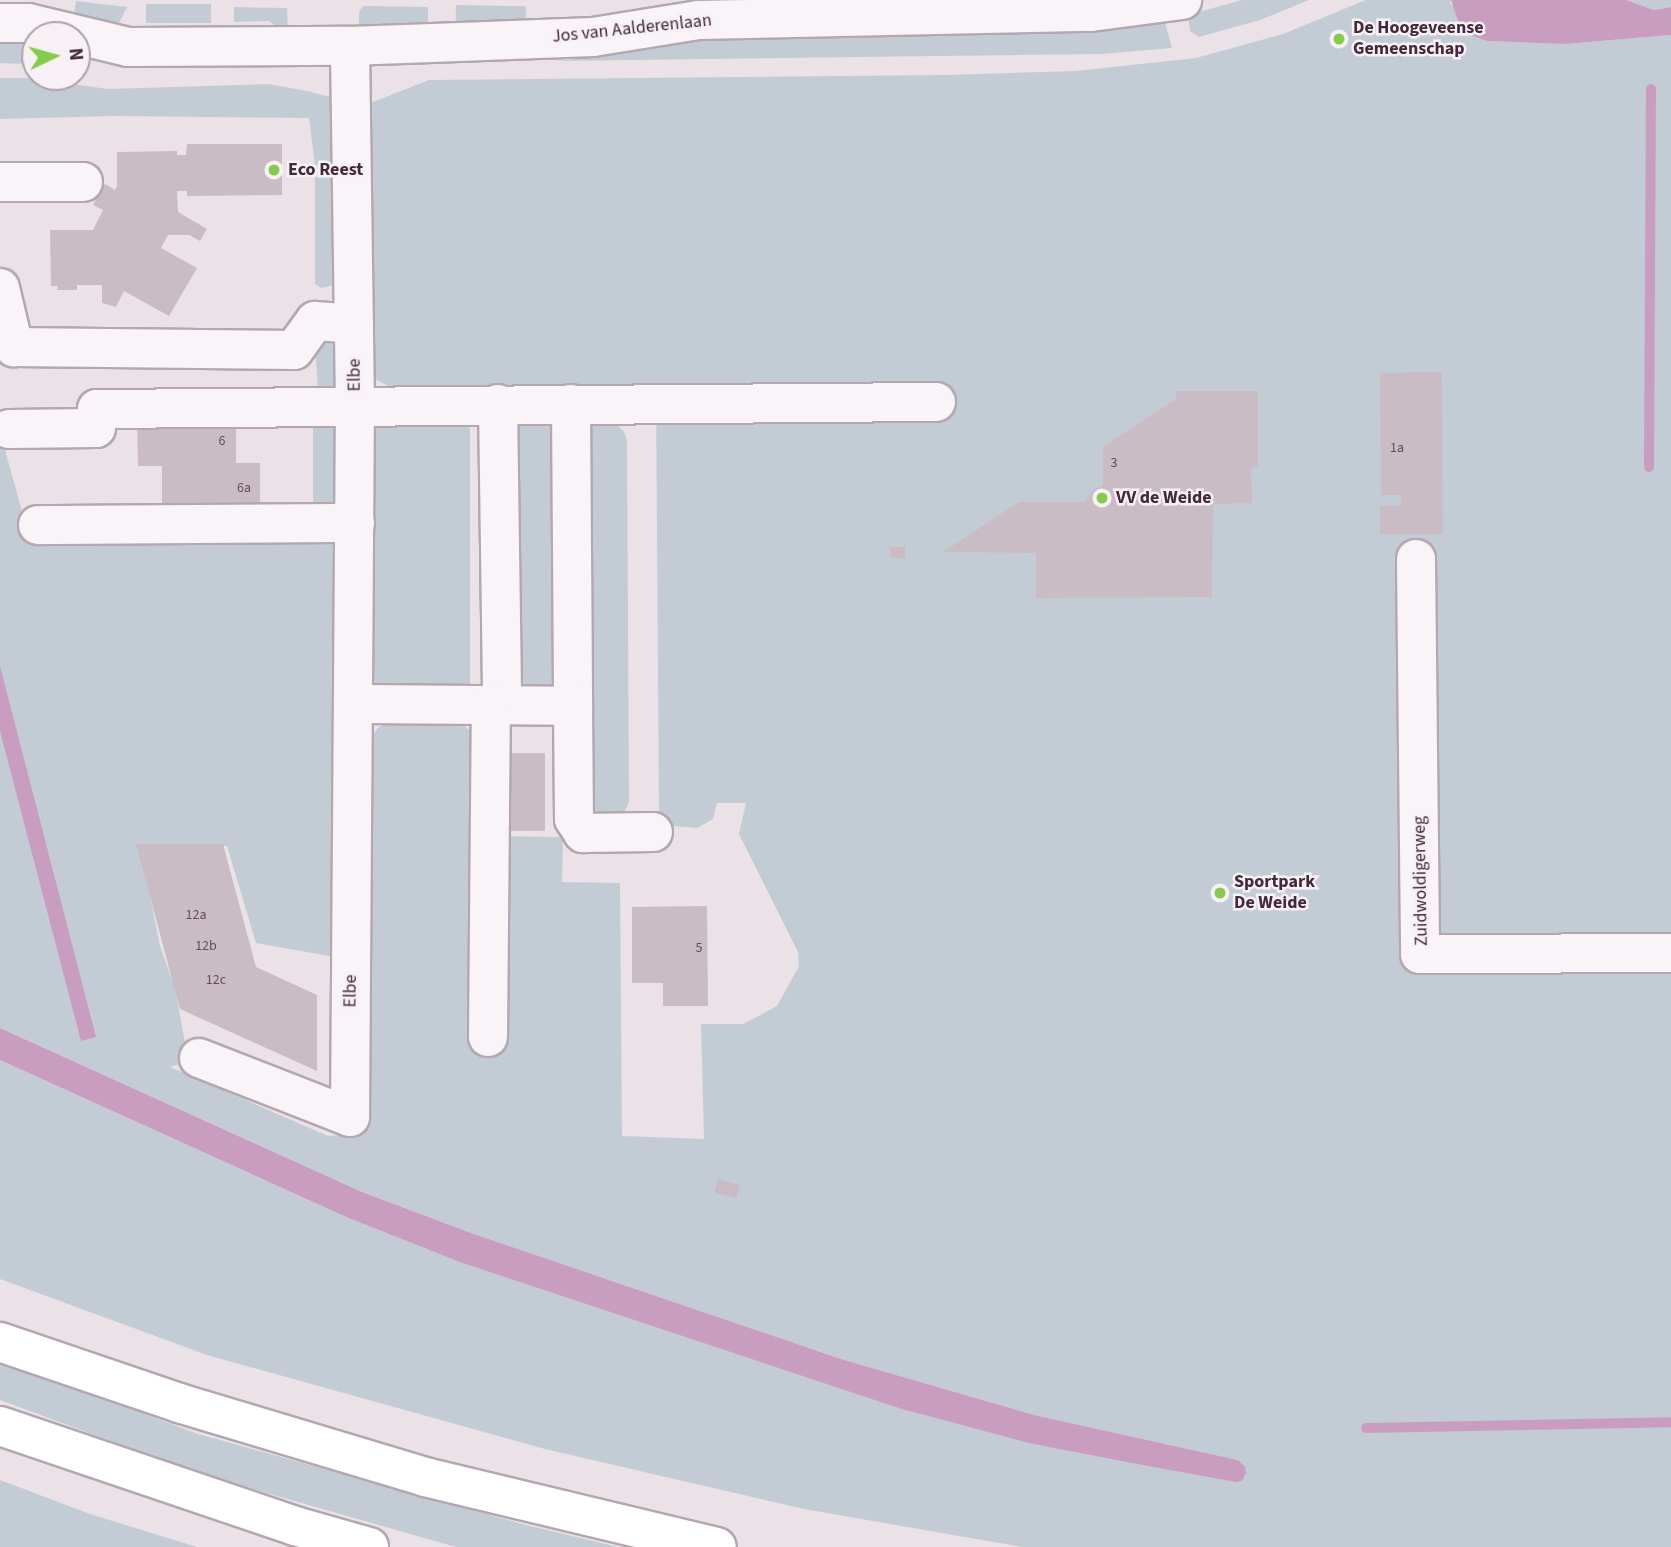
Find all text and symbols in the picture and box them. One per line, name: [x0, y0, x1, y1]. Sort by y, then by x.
street label: Jos van Aalderenlaan: [551, 10, 713, 48]
place label: De Hoogeveense Gemeenschap: [1353, 18, 1483, 60]
north arrow: [21, 21, 91, 91]
marker: De Hoogeveense Gemeenschap: [1331, 31, 1347, 47]
text: N: [61, 47, 89, 62]
place label: Eco Reest: [288, 159, 363, 181]
marker: Eco Reest: [266, 162, 282, 178]
street label: Elbe: [344, 359, 366, 391]
house number: 6: [219, 433, 225, 449]
house number: 1a: [1390, 440, 1404, 456]
house number: 3: [1111, 455, 1117, 471]
house number: 6a: [237, 480, 251, 496]
place label: VV de Weide: [1116, 487, 1212, 509]
marker: VV de Weide: [1094, 490, 1110, 506]
street label: Zuidwoldigerweg: [1409, 816, 1433, 946]
place label: Sportpark De Weide: [1234, 872, 1315, 914]
marker: Sportpark De Weide: [1212, 885, 1228, 901]
house number: 12a: [186, 907, 206, 923]
house number: 12b: [195, 938, 217, 954]
house number: 5: [696, 940, 702, 956]
house number: 12c: [206, 972, 226, 988]
street label: Elbe: [340, 974, 362, 1008]

